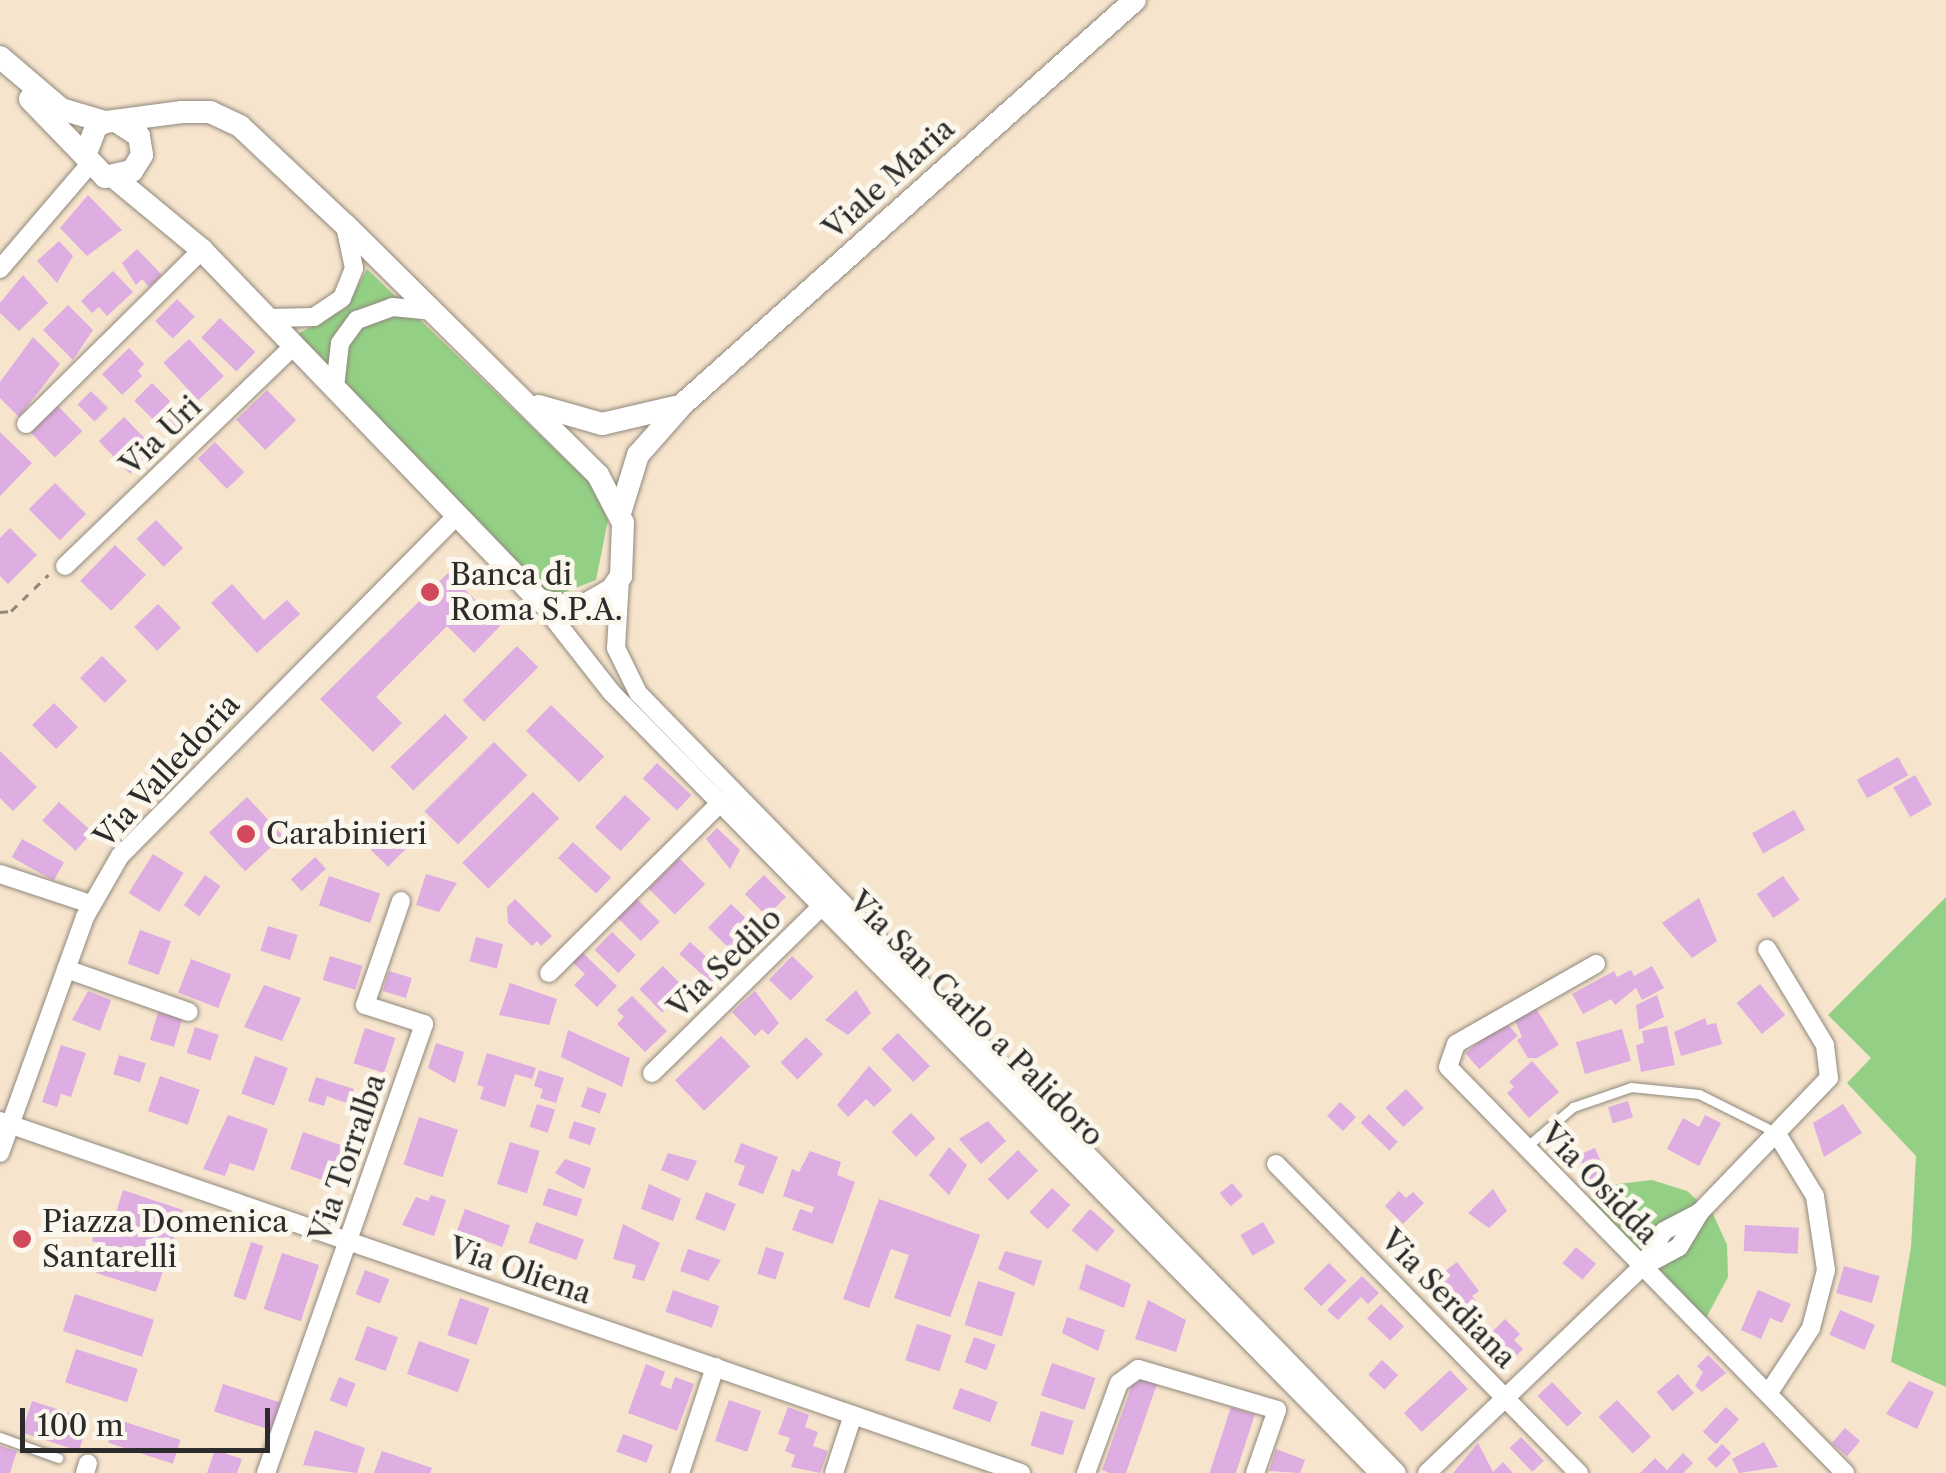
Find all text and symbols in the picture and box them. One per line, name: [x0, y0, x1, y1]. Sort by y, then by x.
street label: Viale Maria: [816, 111, 962, 247]
street label: Via Uri: [113, 389, 209, 483]
place label: Banca di Roma S.P.A.: [450, 557, 623, 628]
marker: Banca di Roma S.P.A.: [419, 581, 441, 603]
street label: Via Valledoria: [86, 686, 248, 856]
place label: Carabinieri: [266, 816, 427, 852]
marker: Carabinieri: [235, 823, 257, 845]
street label: Via San Carlo a Palidoro: [841, 884, 1111, 1154]
street label: Via Sedilo: [661, 900, 789, 1026]
street label: Via Torralba: [302, 1069, 394, 1247]
street label: Via Osidda: [1533, 1116, 1665, 1252]
place label: Piazza Domenica Santarelli: [42, 1204, 288, 1274]
street label: Via Serdiana: [1373, 1222, 1523, 1376]
marker: Piazza Domenica Santarelli: [11, 1228, 33, 1250]
street label: Via Oliena: [444, 1230, 596, 1312]
scale bar: [25, 1388, 275, 1450]
text: 100 m: [37, 1407, 124, 1444]

